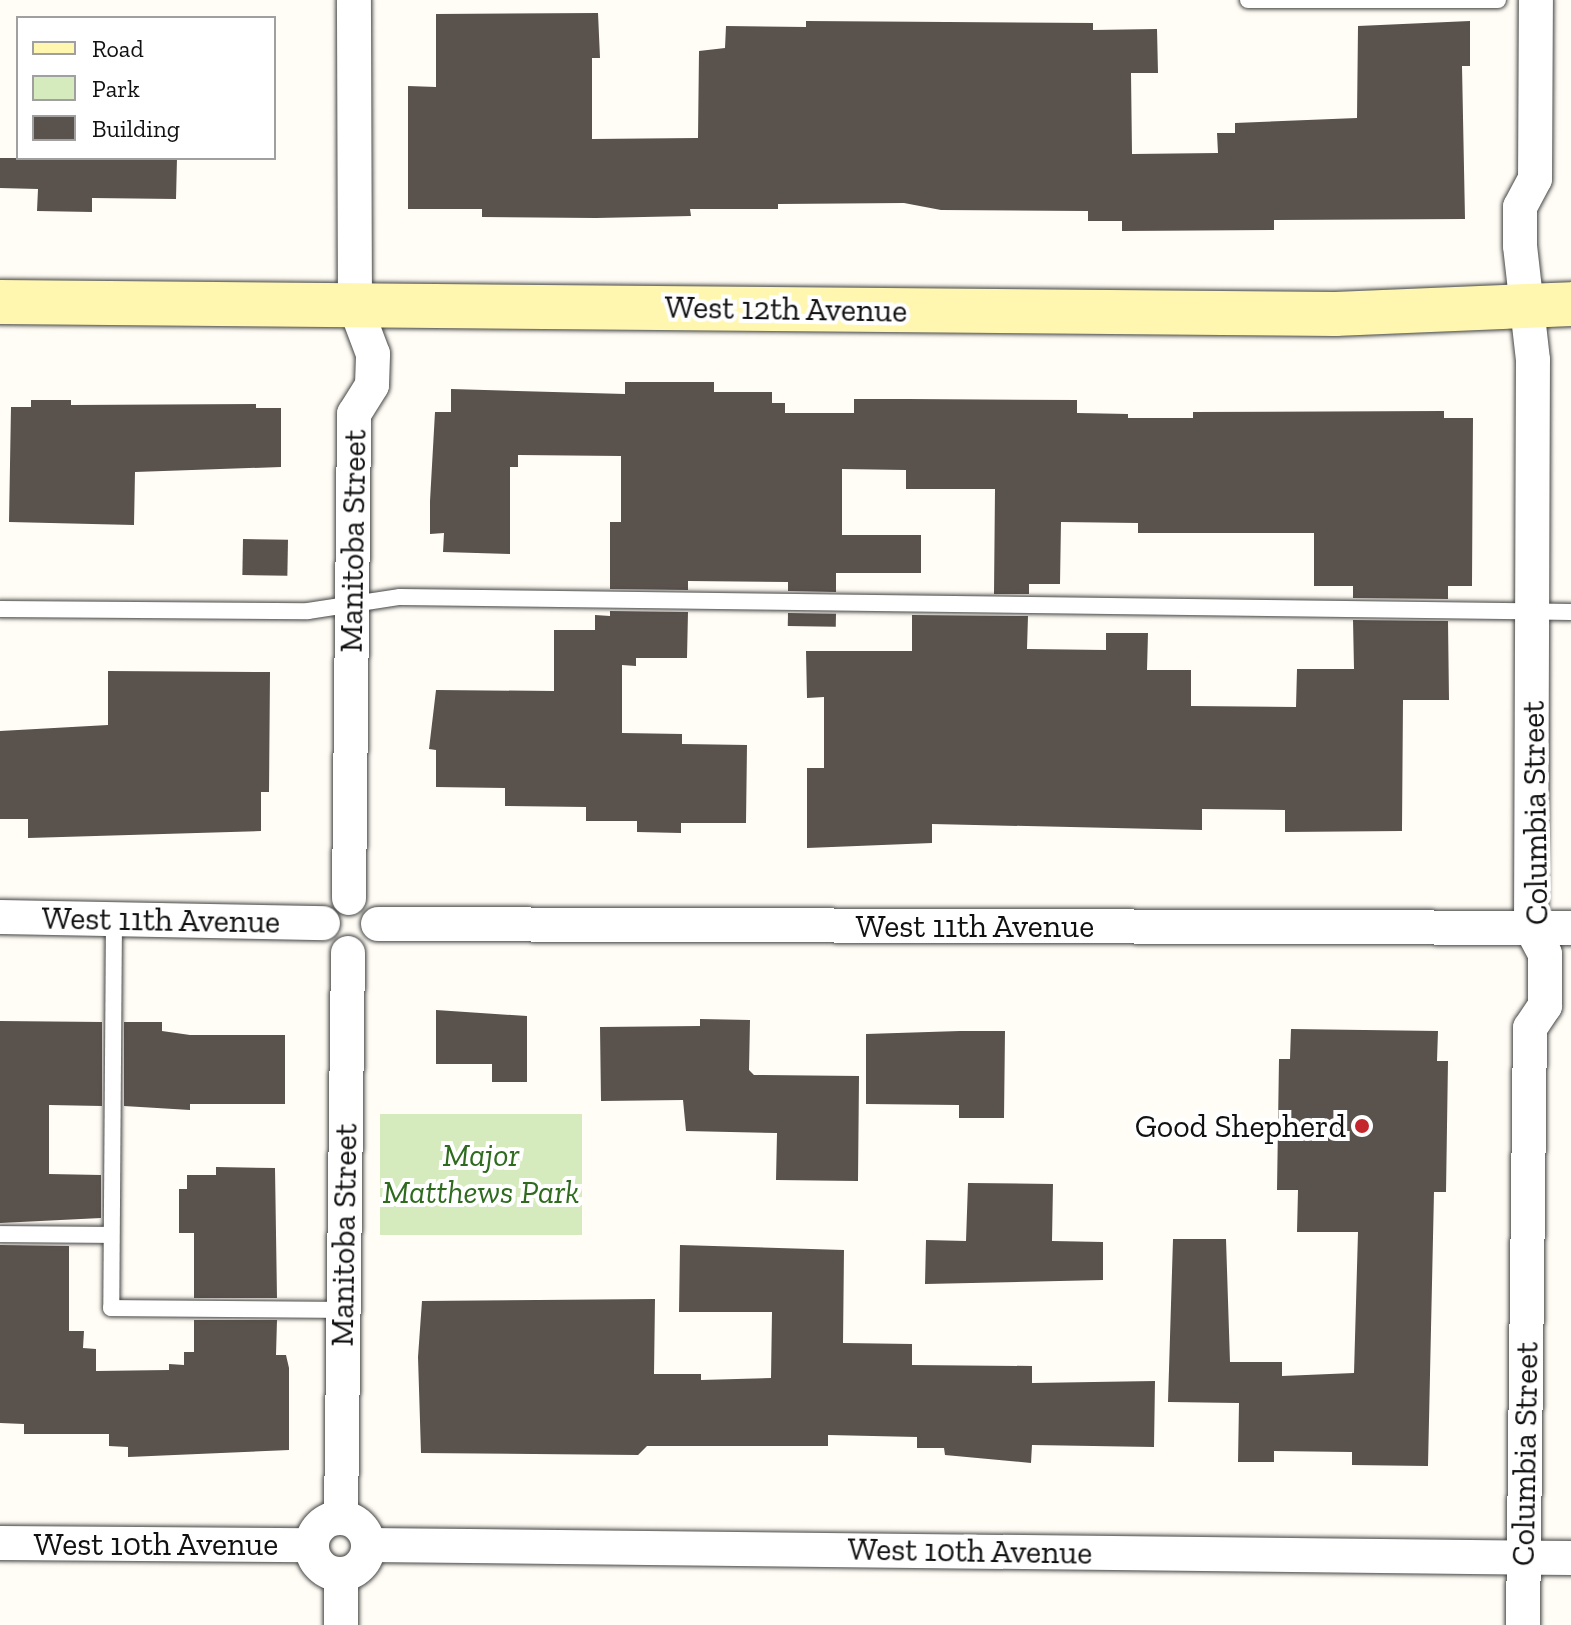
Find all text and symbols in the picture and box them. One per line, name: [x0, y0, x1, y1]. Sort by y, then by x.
legend: [16, 16, 276, 160]
text: Road: [92, 34, 144, 63]
text: Park: [92, 74, 140, 103]
text: Building: [92, 114, 180, 143]
street label: West 12th Avenue: [664, 288, 908, 330]
street label: Manitoba Street: [332, 429, 374, 653]
street label: Columbia Street: [1514, 701, 1556, 925]
street label: West 11th Avenue: [41, 899, 281, 941]
street label: West 11th Avenue: [855, 907, 1095, 945]
place label: Good Shepherd: [1135, 1107, 1346, 1145]
marker: Good Shepherd: [1353, 1117, 1371, 1135]
street label: Manitoba Street: [323, 1123, 365, 1347]
park label: Major Matthews Park: [383, 1137, 579, 1212]
street label: Columbia Street: [1504, 1342, 1546, 1566]
street label: West 10th Avenue: [33, 1525, 279, 1563]
street label: West 10th Avenue: [847, 1530, 1093, 1572]

